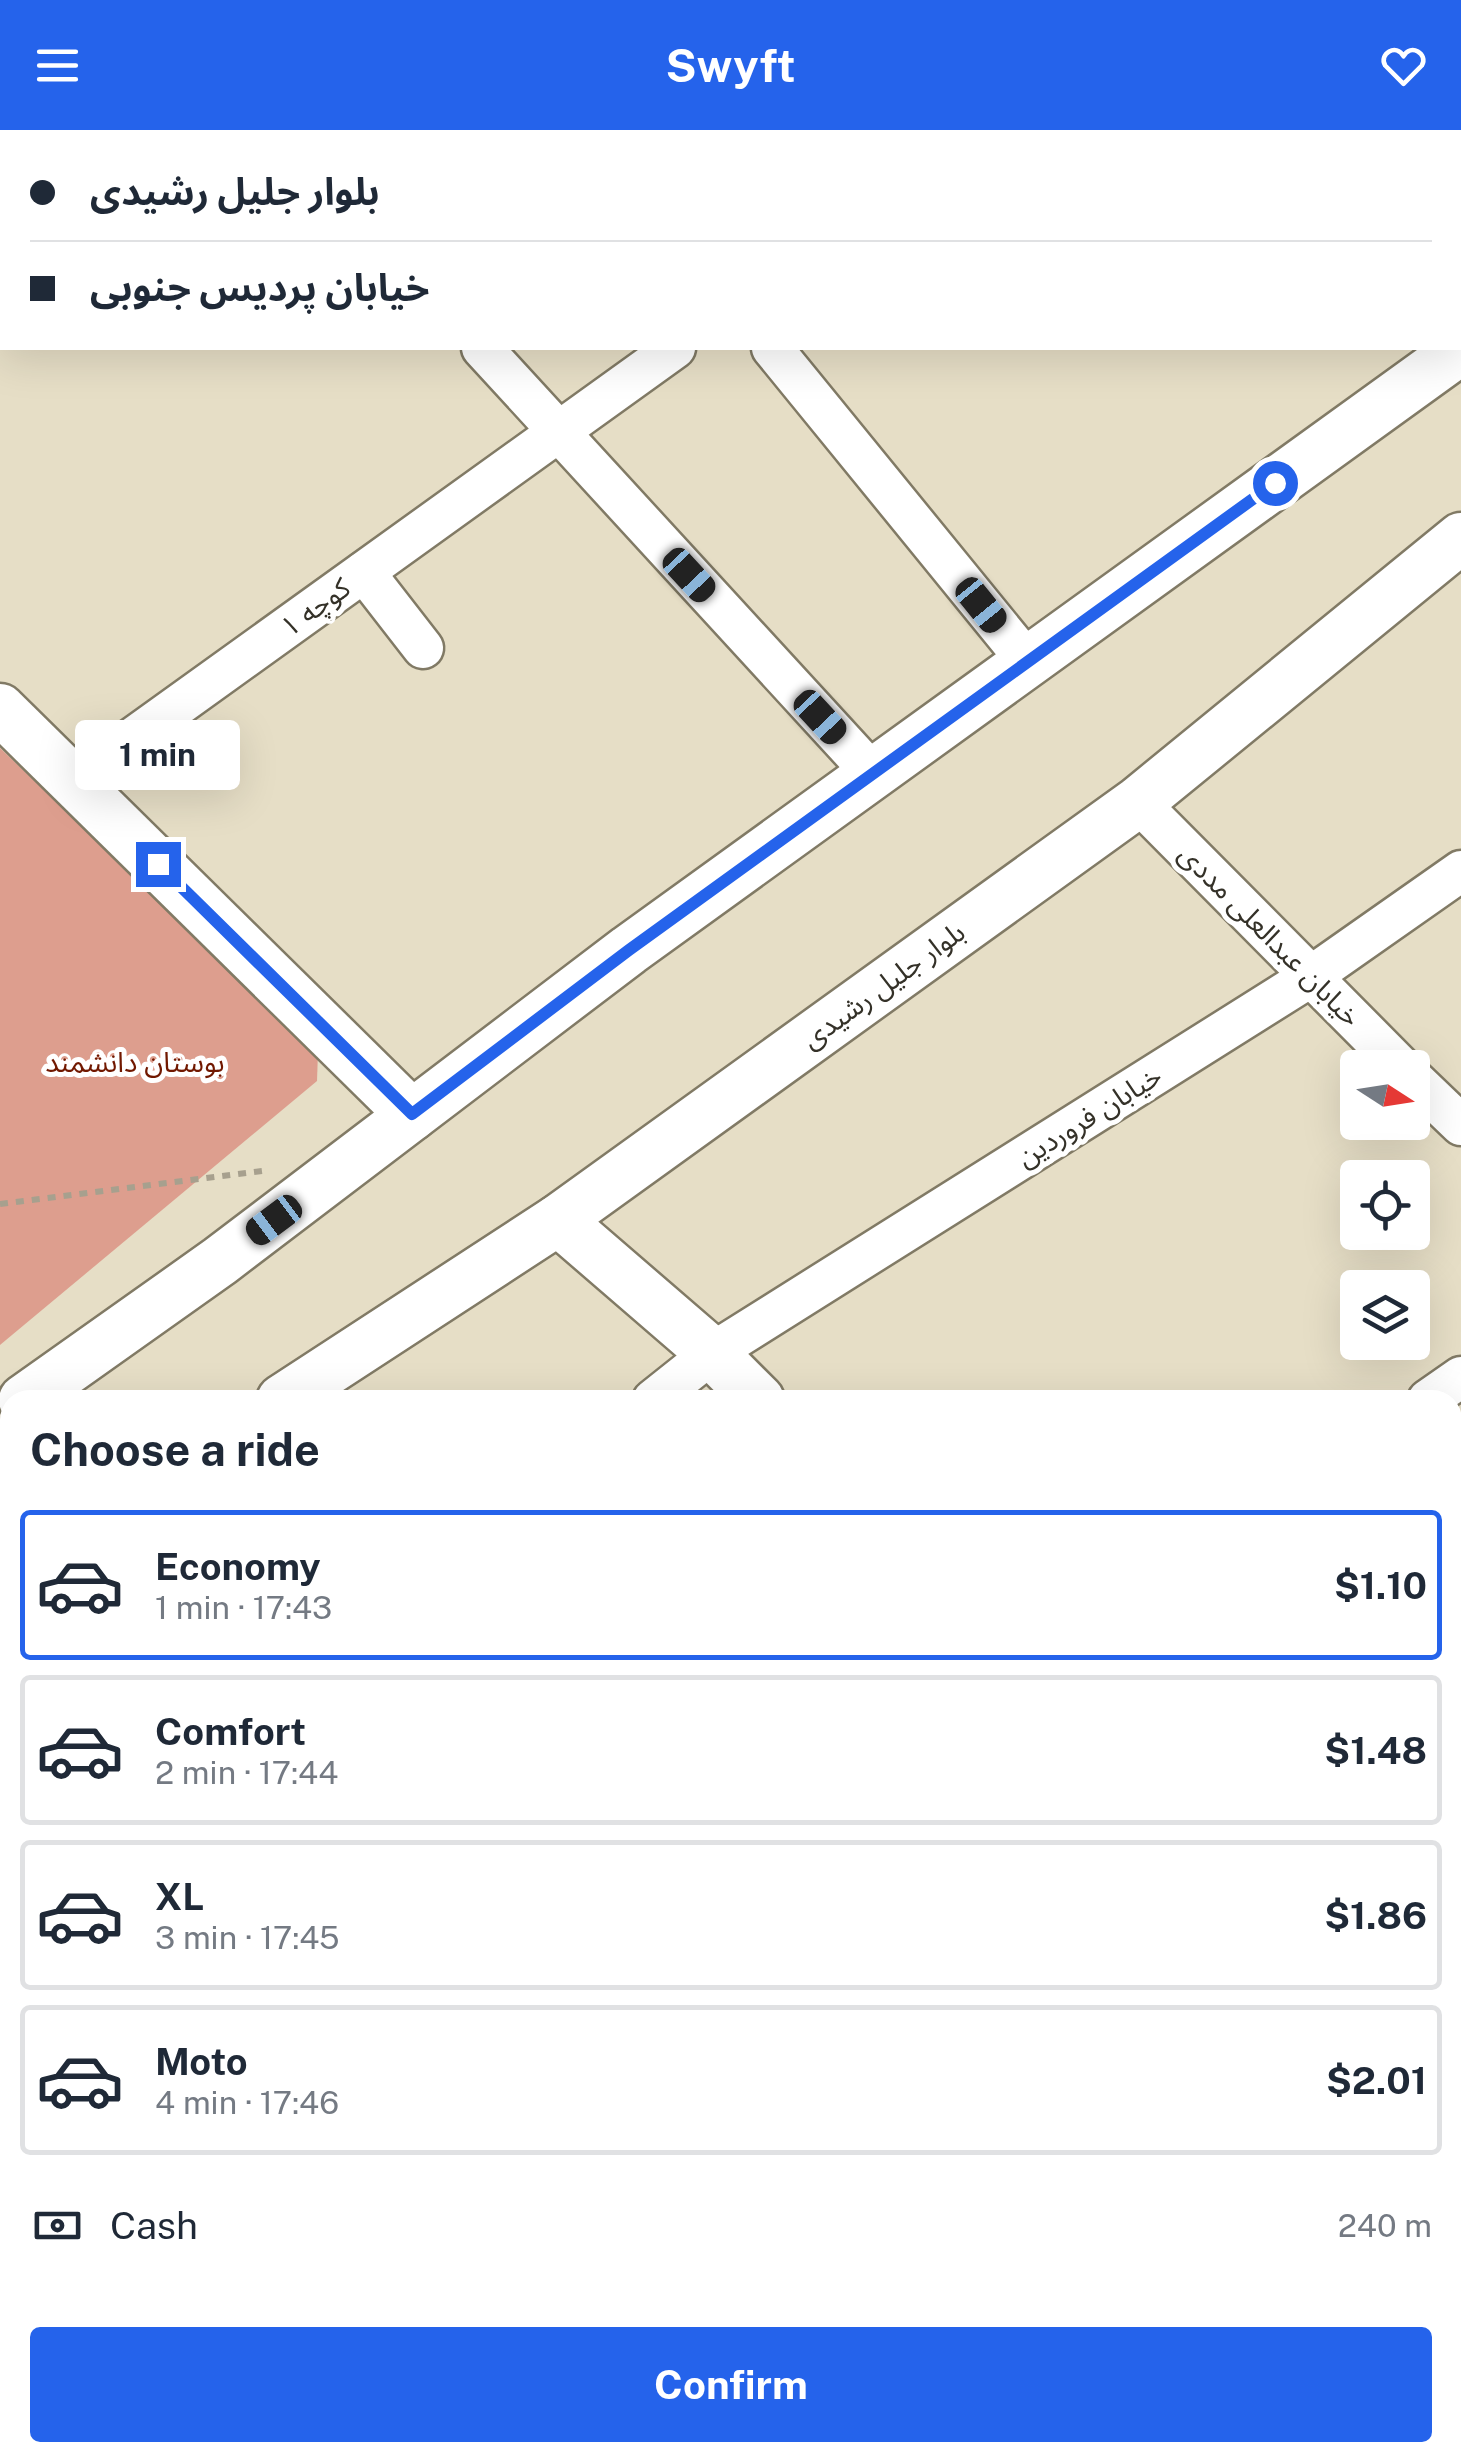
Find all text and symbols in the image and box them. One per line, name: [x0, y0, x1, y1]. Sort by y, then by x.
icon: menu: [30, 38, 85, 93]
icon: heart: [1376, 38, 1431, 93]
text: Swyft: [666, 39, 795, 92]
text: بلوار جلیل رشیدی: [90, 169, 380, 214]
text: خیابان پردیس جنوبی: [90, 265, 429, 310]
route start: [1253, 461, 1298, 506]
car: [658, 543, 720, 607]
street label: کوچه ۱: [274, 570, 357, 644]
car: [950, 572, 1012, 638]
car: [789, 685, 851, 749]
callout: 1 min: [76, 719, 240, 789]
text: 1 min: [119, 736, 196, 773]
street label: خیابان عبدالعلی مددی: [1172, 837, 1368, 1033]
route end: [136, 842, 181, 887]
street label: بلوار جلیل رشیدی: [795, 914, 971, 1056]
park label: بوستان دانشمند: [45, 1045, 225, 1079]
north arrow: [1340, 1050, 1430, 1140]
map controls: [1340, 1050, 1430, 1360]
street label: خیابان فروردین: [1010, 1058, 1168, 1174]
button: locate: [1340, 1160, 1430, 1250]
car: [241, 1190, 307, 1250]
button: layers: [1340, 1270, 1430, 1360]
text: Choose a ride: [30, 1423, 320, 1476]
icon: car: [35, 1540, 125, 1630]
text: Economy: [155, 1544, 321, 1589]
text: $1.10: [1334, 1563, 1427, 1608]
text: 1 min · 17:43: [155, 1589, 332, 1626]
icon: car: [35, 1705, 125, 1795]
text: Comfort: [155, 1709, 306, 1754]
text: $1.48: [1324, 1728, 1427, 1773]
text: 2 min · 17:44: [155, 1754, 338, 1791]
icon: car: [35, 1870, 125, 1960]
text: XL: [155, 1874, 204, 1919]
text: $1.86: [1324, 1893, 1427, 1938]
text: 3 min · 17:45: [155, 1919, 339, 1956]
icon: car: [35, 2035, 125, 2125]
text: Moto: [155, 2039, 248, 2084]
text: $2.01: [1326, 2058, 1427, 2103]
text: 4 min · 17:46: [155, 2084, 339, 2121]
icon: cash: [30, 2198, 85, 2253]
text: Cash: [110, 2203, 198, 2248]
text: 240 m: [1338, 2207, 1432, 2244]
button: Confirm: [30, 2327, 1432, 2442]

